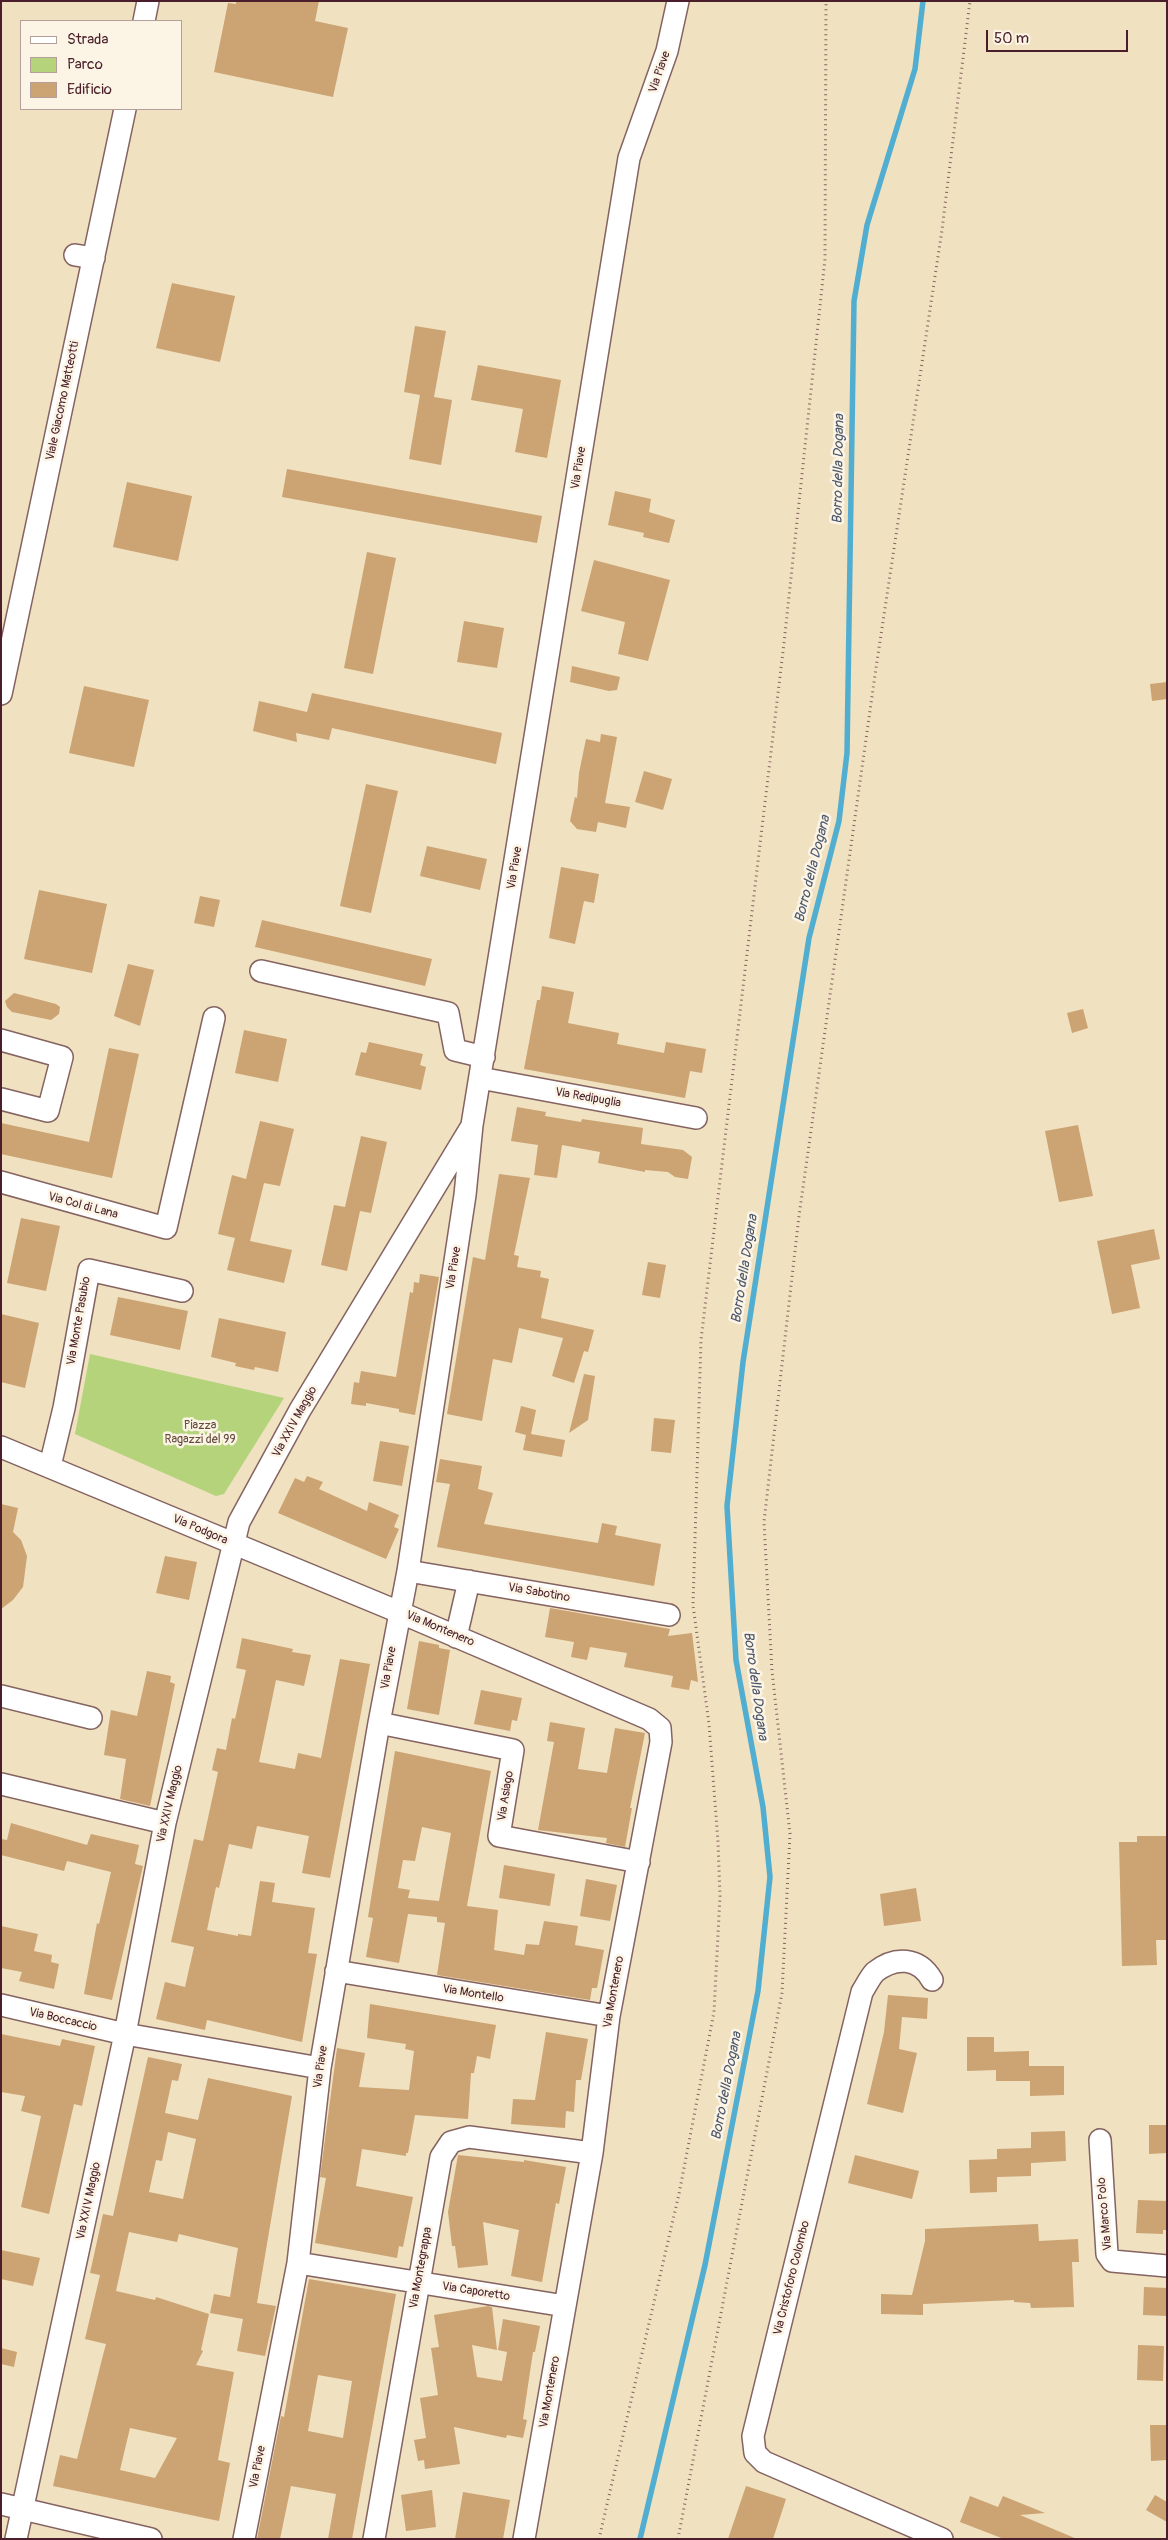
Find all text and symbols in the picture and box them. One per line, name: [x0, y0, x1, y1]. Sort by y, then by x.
legend: [20, 20, 182, 110]
scale bar: [988, 20, 1130, 52]
text: 50 m: [994, 29, 1029, 48]
text: Strada: [67, 30, 108, 49]
street label: Via Piave: [646, 49, 674, 95]
text: Parco: [67, 55, 103, 74]
text: Edificio: [67, 80, 112, 99]
street label: Viale Giacomo Matteotti: [43, 340, 83, 462]
water label: Borro della Dogana: [830, 414, 848, 524]
street label: Via Piave: [569, 446, 589, 490]
water label: Borro della Dogana: [792, 814, 834, 924]
street label: Via Piave: [505, 846, 525, 890]
street label: Via Redipuglia: [554, 1085, 622, 1111]
street label: Via Col di Lana: [46, 1190, 120, 1222]
water label: Borro della Dogana: [728, 1214, 762, 1324]
street label: Via Piave: [444, 1246, 464, 1290]
street label: Via Monte Pasubio: [64, 1276, 94, 1366]
street label: Via XXIV Maggio: [270, 1384, 320, 1460]
park label: Piazza Ragazzi del 99: [164, 1419, 236, 1447]
street label: Via Podgora: [170, 1512, 230, 1548]
street label: Via Sabotino: [507, 1580, 571, 1606]
street label: Via Montenero: [404, 1608, 476, 1650]
water label: Borro della Dogana: [739, 1631, 771, 1741]
street label: Via Piave: [378, 1645, 400, 1691]
street label: Via XXIV Maggio: [154, 1764, 186, 1844]
street label: Via Asiago: [495, 1770, 517, 1822]
street label: Via Montenero: [601, 1955, 627, 2029]
street label: Via Montello: [441, 1982, 505, 2006]
street label: Via Boccaccio: [28, 2005, 98, 2035]
water label: Borro della Dogana: [708, 2031, 746, 2141]
street label: Via Piave: [311, 2045, 331, 2089]
street label: Via XXIV Maggio: [74, 2161, 104, 2241]
street label: Via Marco Polo: [1095, 2177, 1115, 2251]
street label: Via Cristoforo Colombo: [771, 2219, 813, 2337]
street label: Via Montegrappa: [407, 2226, 435, 2310]
street label: Via Caporetto: [441, 2280, 511, 2304]
street label: Via Montenero: [537, 2355, 563, 2429]
street label: Via Piave: [247, 2444, 269, 2490]

